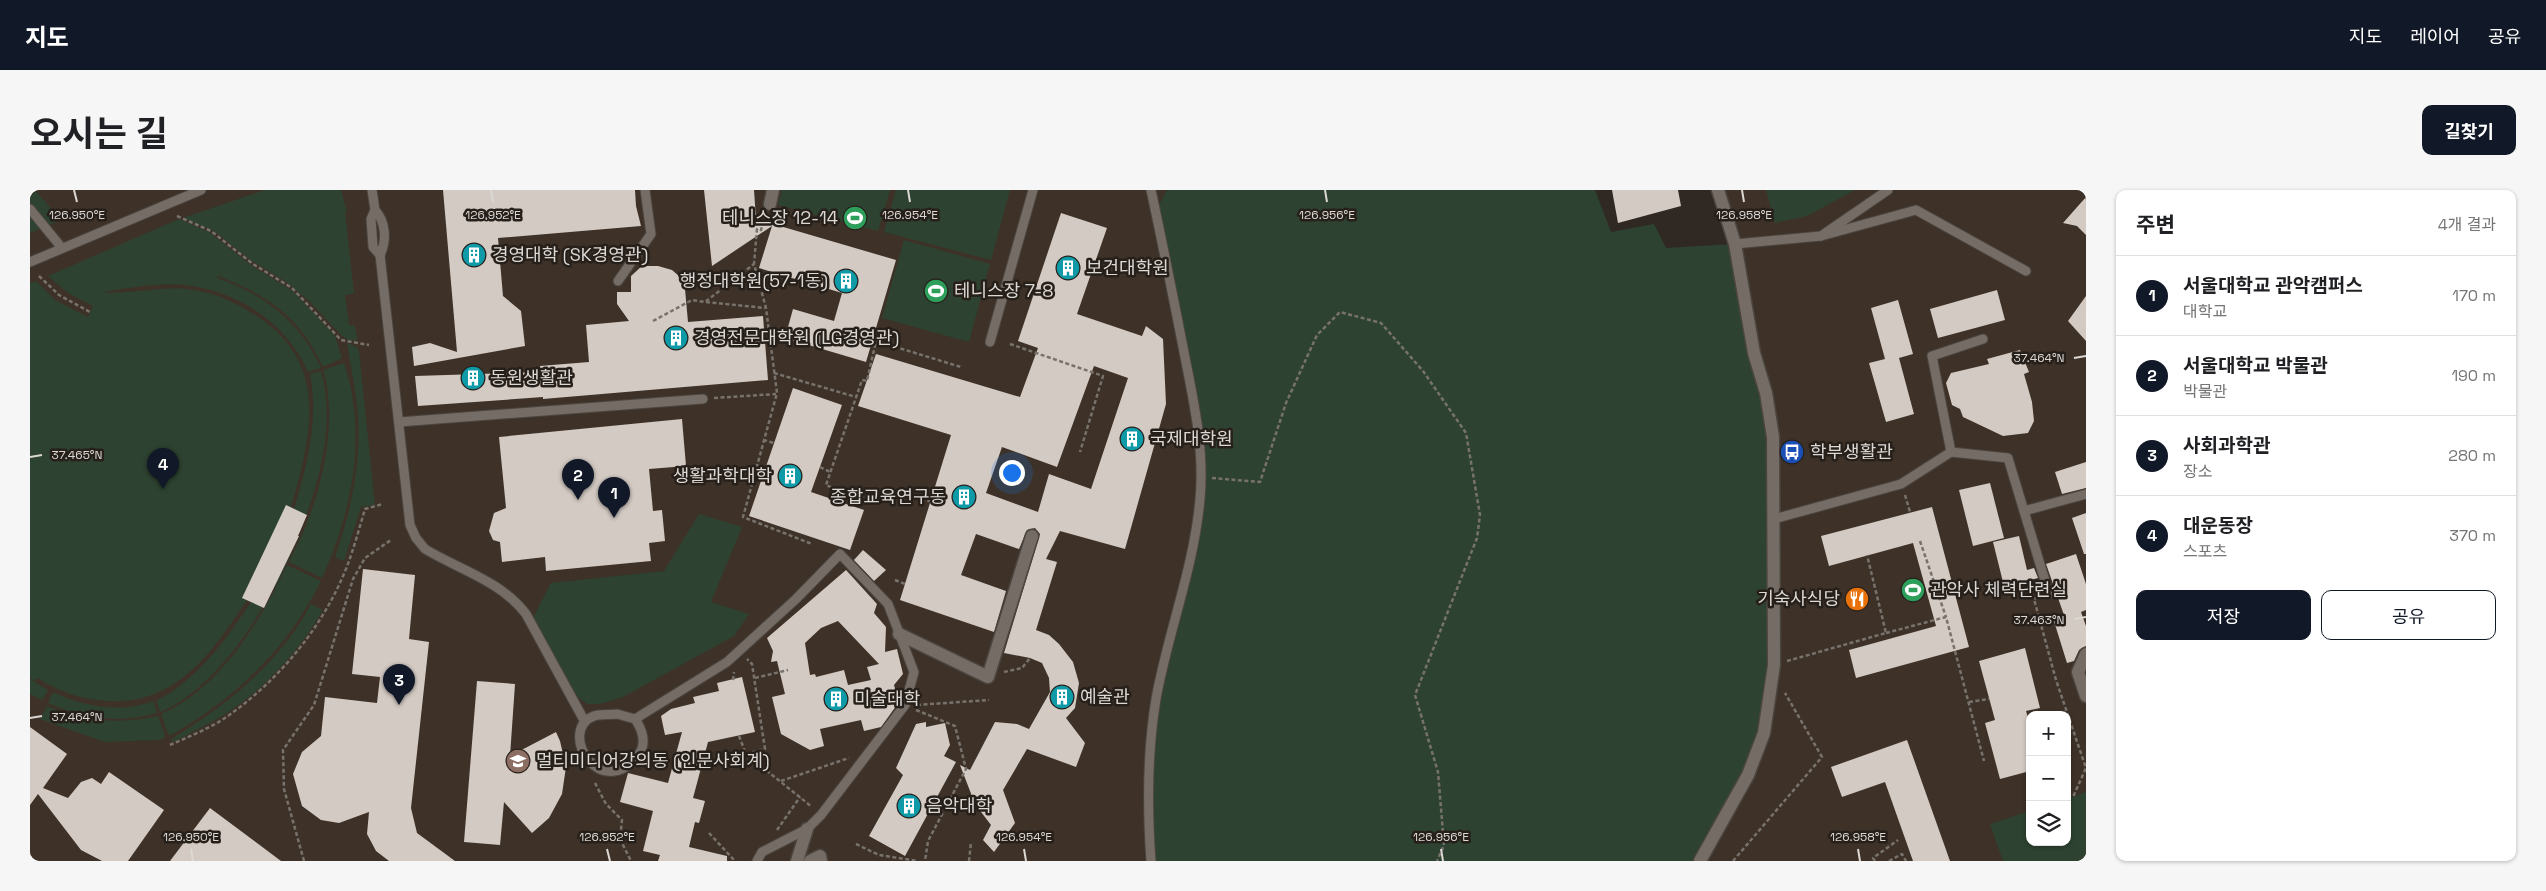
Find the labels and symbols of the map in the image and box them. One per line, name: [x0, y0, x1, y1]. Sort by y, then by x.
sports icon: 테니스장 12-14: [842, 205, 868, 231]
place label: 테니스장 12-14: [722, 206, 838, 229]
text: 126.950°E: [49, 207, 105, 223]
text: 126.952°E: [465, 207, 521, 223]
text: 126.954°E: [882, 207, 938, 223]
text: 126.956°E: [1299, 207, 1355, 223]
text: 126.958°E: [1716, 207, 1772, 223]
building icon: 경영대학 (SK경영관): [461, 242, 487, 268]
place label: 경영대학 (SK경영관): [492, 243, 648, 266]
building icon: 보건대학원: [1055, 255, 1081, 281]
place label: 보건대학원: [1086, 256, 1169, 279]
building icon: 행정대학원(57-1동): [833, 268, 859, 294]
place label: 행정대학원(57-1동): [680, 269, 828, 292]
sports icon: 테니스장 7-8: [923, 278, 949, 304]
place label: 테니스장 7-8: [954, 279, 1053, 302]
building icon: 경영전문대학원 (LG경영관): [663, 325, 689, 351]
place label: 경영전문대학원 (LG경영관): [694, 326, 899, 349]
text: 37.464°N: [2013, 350, 2065, 366]
building icon: 동원생활관: [460, 365, 486, 391]
place label: 동원생활관: [490, 366, 573, 389]
building icon: 국제대학원: [1119, 426, 1145, 452]
place label: 국제대학원: [1150, 427, 1233, 450]
bus stop icon: 학부생활관: [1779, 439, 1805, 465]
place label: 학부생활관: [1810, 440, 1893, 463]
text: 37.465°N: [52, 447, 102, 463]
pin: 4: [147, 448, 179, 489]
pin: 2: [562, 459, 594, 500]
your location: [999, 460, 1025, 486]
building icon: 생활과학대학: [777, 463, 803, 489]
place label: 생활과학대학: [673, 464, 772, 487]
pin: 1: [598, 477, 630, 518]
building icon: 종합교육연구동: [951, 484, 977, 510]
place label: 종합교육연구동: [830, 485, 946, 508]
sports icon: 관악사 체력단련실: [1900, 577, 1926, 603]
place label: 관악사 체력단련실: [1930, 578, 2067, 601]
restaurant icon: 기숙사식당: [1844, 586, 1870, 612]
place label: 기숙사식당: [1757, 587, 1840, 610]
text: 37.463°N: [2014, 612, 2064, 628]
pin: 3: [383, 664, 415, 705]
building icon: 예술관: [1049, 684, 1075, 710]
place label: 예술관: [1080, 685, 1130, 708]
building icon: 미술대학: [823, 686, 849, 712]
place label: 미술대학: [854, 687, 920, 710]
text: 37.464°N: [51, 709, 103, 725]
school or university icon: 멀티미디어강의동 (인문사회계): [505, 748, 531, 774]
place label: 멀티미디어강의동 (인문사회계): [536, 749, 770, 772]
building icon: 음악대학: [896, 793, 922, 819]
place label: 음악대학: [926, 794, 992, 817]
text: 126.950°E: [163, 829, 219, 845]
text: 126.952°E: [579, 829, 635, 845]
text: 126.954°E: [996, 829, 1052, 845]
text: 126.956°E: [1413, 829, 1469, 845]
text: 126.958°E: [1830, 829, 1886, 845]

